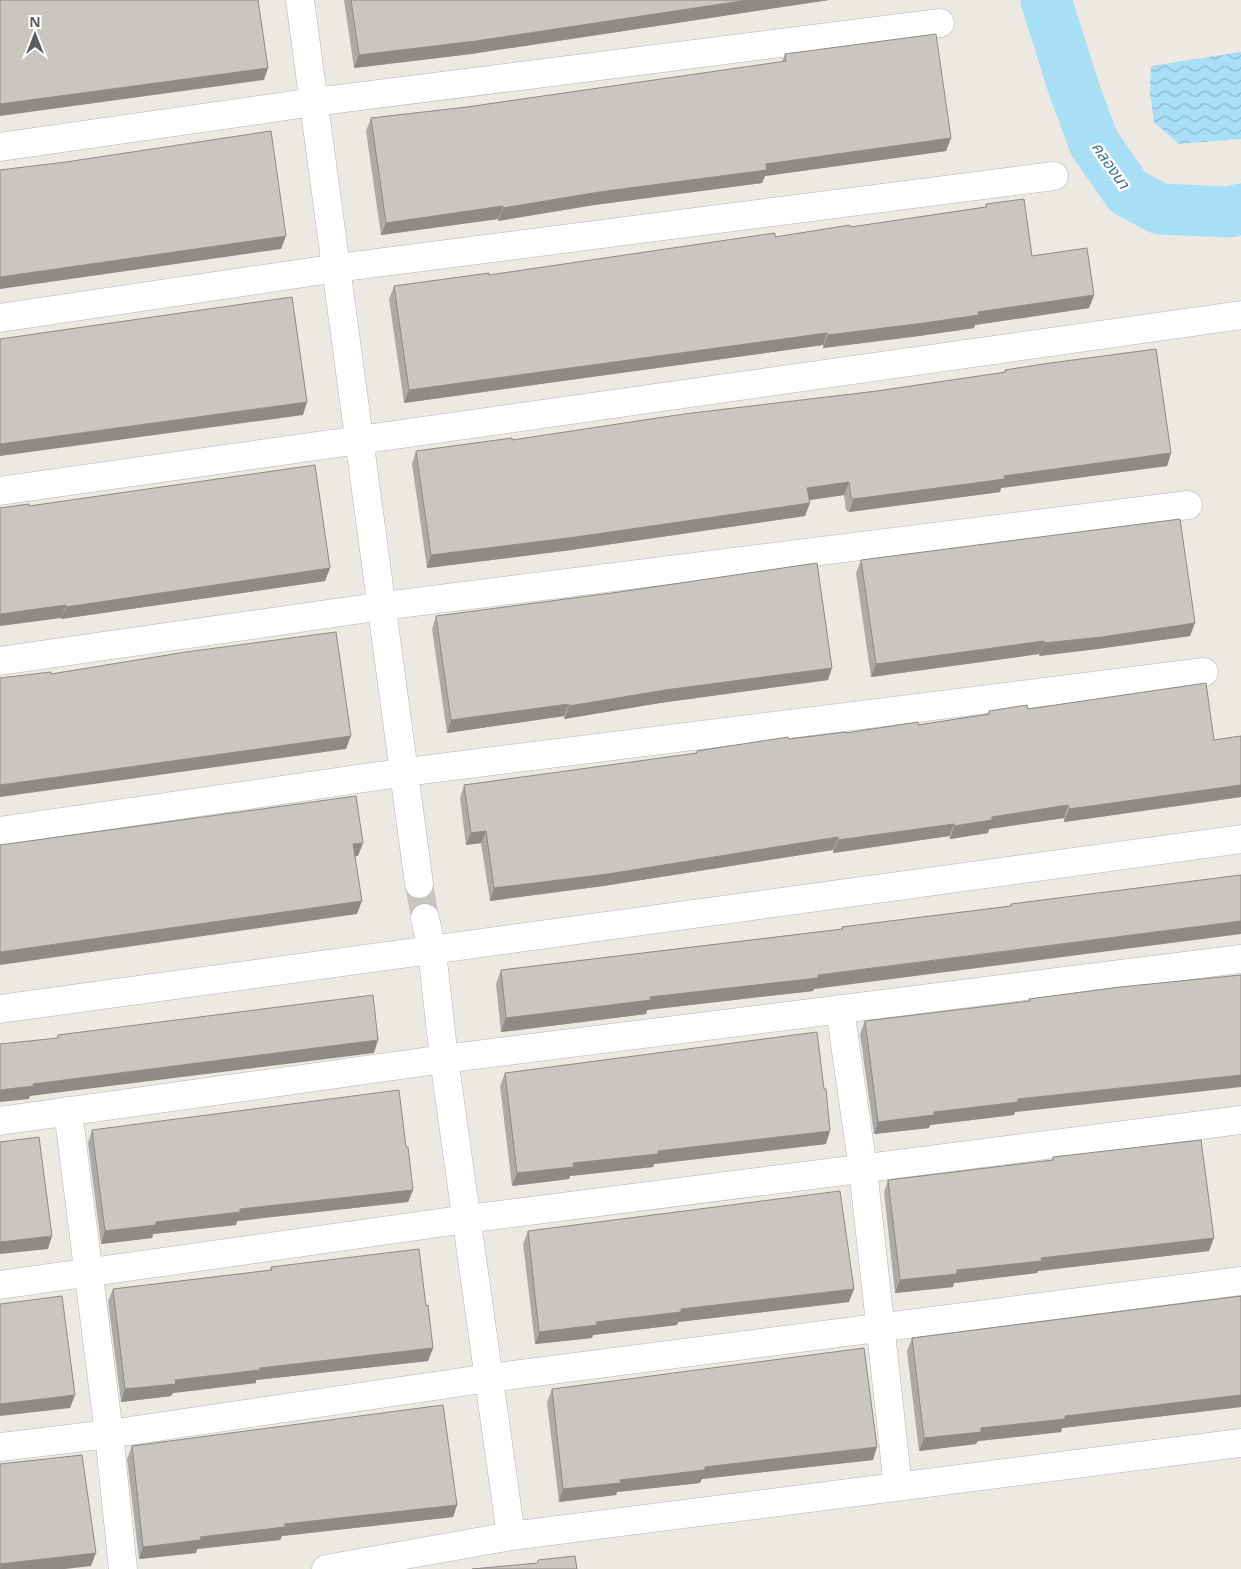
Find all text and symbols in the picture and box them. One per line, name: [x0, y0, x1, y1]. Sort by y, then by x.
north arrow: [10, 10, 60, 60]
text: N: [29, 12, 41, 31]
water label: คลองนา: [1087, 137, 1136, 194]

